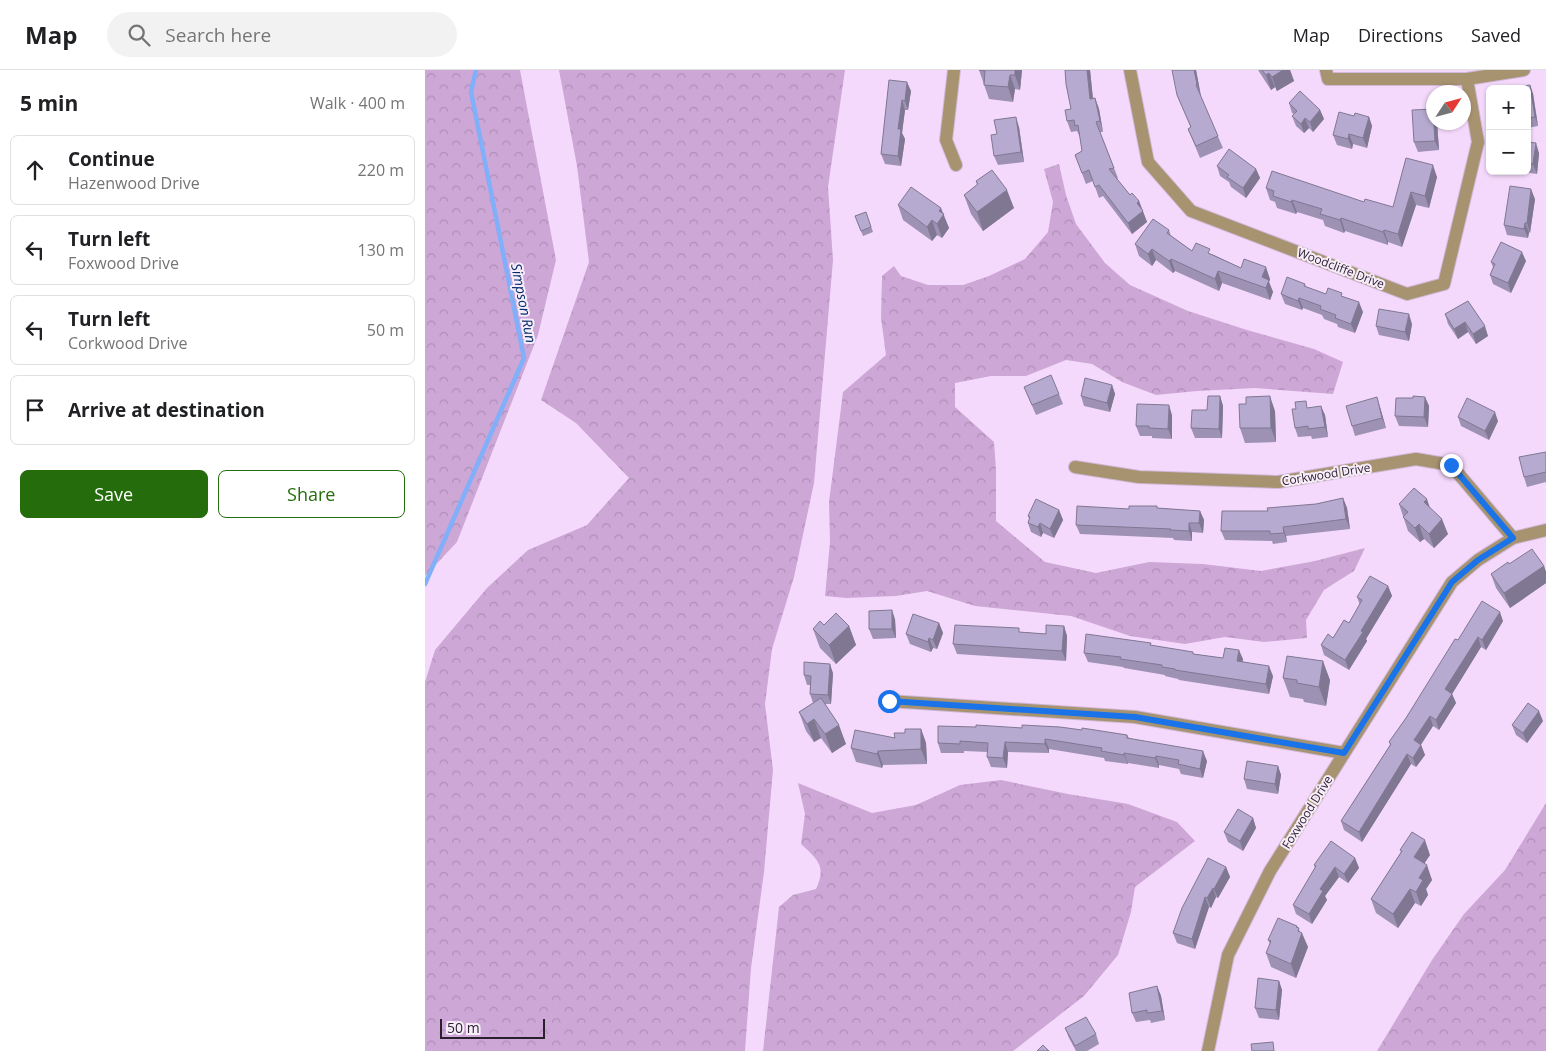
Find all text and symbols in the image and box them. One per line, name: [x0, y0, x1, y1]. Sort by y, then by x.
search box: [107, 12, 457, 57]
text: Map: [25, 18, 77, 51]
icon: search: [125, 21, 153, 49]
text: Search here: [165, 22, 271, 48]
text: Map: [1293, 23, 1330, 47]
text: Directions: [1358, 23, 1443, 47]
text: Saved: [1471, 23, 1521, 47]
north arrow: [1426, 85, 1471, 130]
map controls: [1486, 85, 1531, 175]
button: +: [1486, 85, 1531, 130]
text: 5 min: [20, 89, 78, 117]
text: Walk · 400 m: [310, 92, 405, 114]
button: −: [1486, 130, 1531, 175]
text: Continue: [68, 146, 155, 172]
icon: ahead: [21, 156, 49, 184]
text: 220 m: [358, 159, 404, 181]
text: Hazenwood Drive: [68, 172, 200, 194]
text: Turn left: [68, 226, 150, 252]
icon: left: [21, 236, 49, 264]
text: 130 m: [358, 239, 404, 261]
street label: Woodcliffe Drive: [1295, 244, 1387, 293]
text: Foxwood Drive: [68, 252, 179, 274]
water label: Simpson Run: [507, 262, 541, 344]
text: Turn left: [68, 306, 150, 332]
icon: left: [21, 316, 49, 344]
text: 50 m: [367, 319, 404, 341]
text: Corkwood Drive: [68, 332, 187, 354]
icon: arrive: [21, 396, 49, 424]
text: Arrive at destination: [68, 397, 265, 423]
route end: [1440, 454, 1463, 477]
street label: Corkwood Drive: [1280, 459, 1372, 489]
button: Save: [20, 470, 208, 518]
button: Share: [218, 470, 405, 518]
route start: [878, 690, 901, 713]
street label: Foxwood Drive: [1278, 772, 1336, 852]
scale bar: [440, 1016, 545, 1039]
text: 50 m: [447, 1018, 480, 1037]

